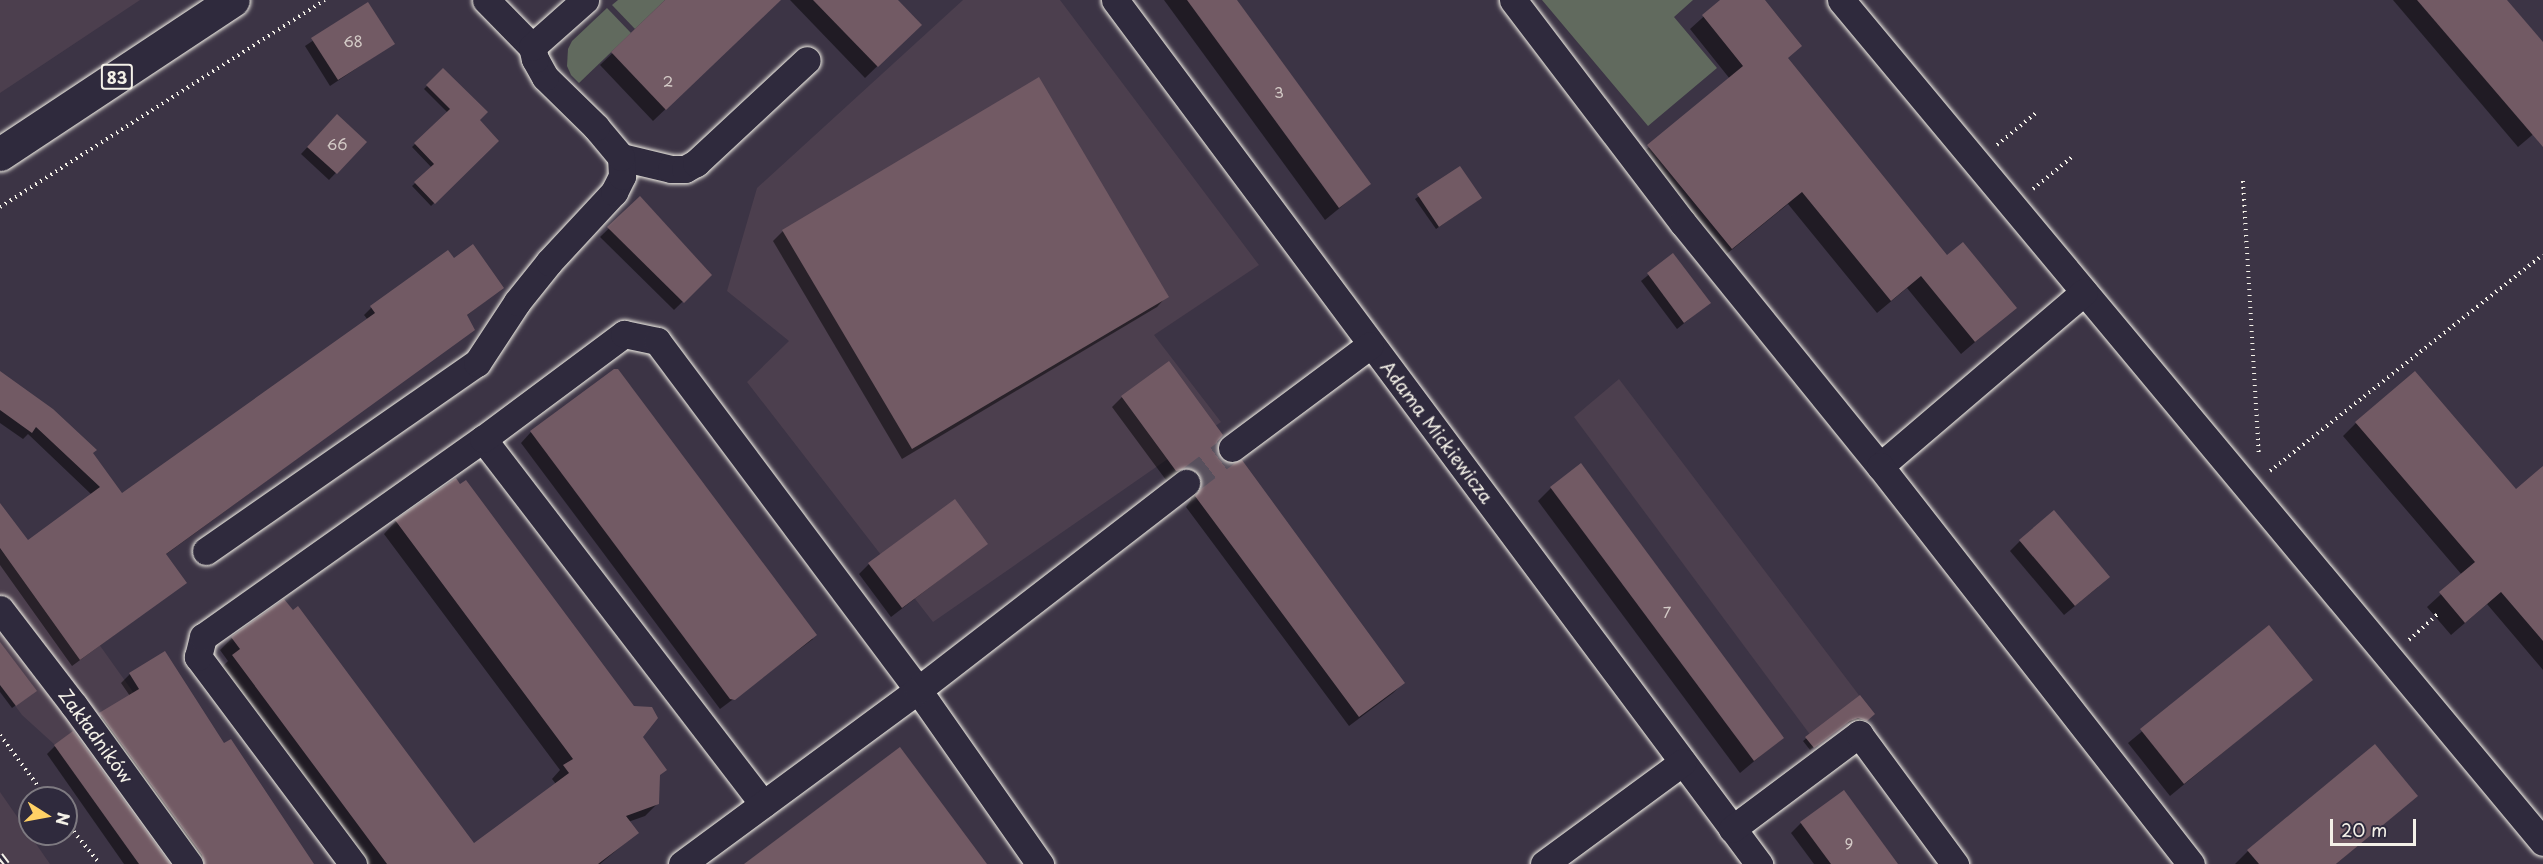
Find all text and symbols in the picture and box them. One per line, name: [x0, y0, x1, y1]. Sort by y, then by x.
house number: 68: [343, 32, 363, 50]
road number: 83: [100, 64, 134, 90]
house number: 2: [663, 72, 673, 90]
house number: 3: [1274, 83, 1284, 101]
house number: 66: [327, 135, 347, 153]
street label: Adama Mickiewicza: [1377, 357, 1497, 507]
house number: 7: [1663, 603, 1671, 621]
street label: Zakładników: [54, 684, 138, 788]
north arrow: [18, 786, 78, 846]
scale bar: [2333, 807, 2418, 845]
text: N: [51, 811, 77, 828]
text: 20 m: [2341, 816, 2387, 843]
house number: 9: [1845, 834, 1853, 852]

